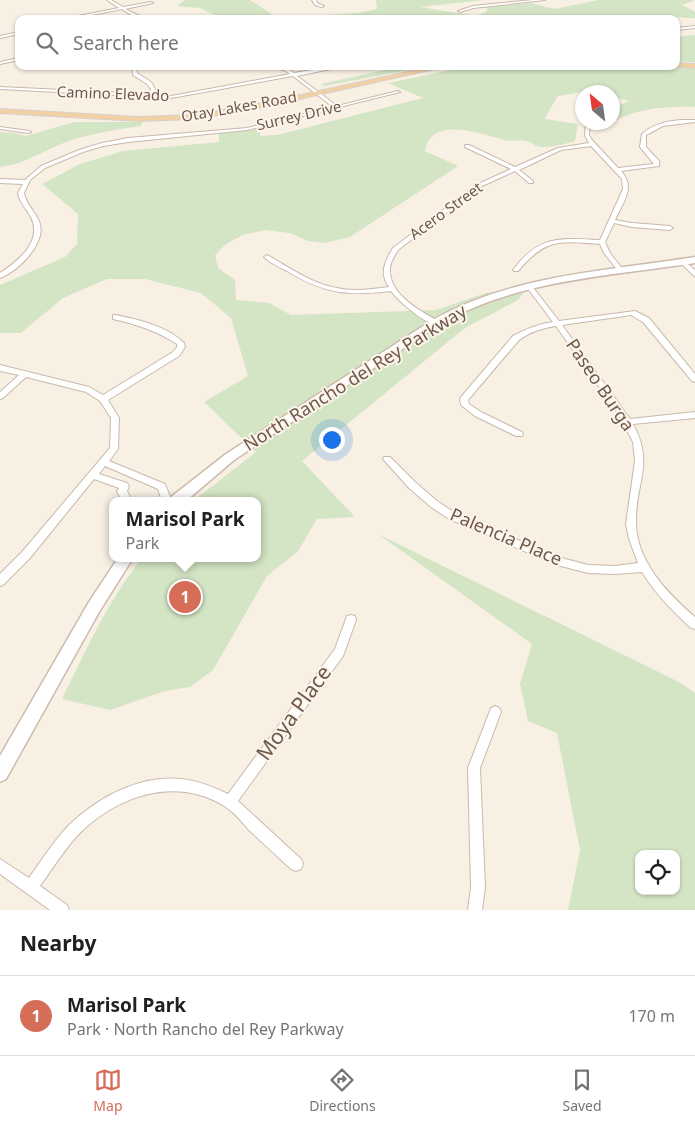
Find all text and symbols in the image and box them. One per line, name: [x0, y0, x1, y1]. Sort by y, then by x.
search box: [15, 15, 680, 70]
icon: search: [33, 29, 61, 57]
text: Search here: [73, 30, 179, 56]
street label: Camino Elevado: [56, 81, 170, 105]
north arrow: [575, 85, 620, 130]
street label: Otay Lakes Road: [179, 86, 298, 126]
street label: Surrey Drive: [254, 96, 343, 134]
street label: Acero Street: [405, 176, 487, 244]
street label: North Rancho del Rey Parkway: [238, 298, 471, 456]
street label: Paseo Burga: [561, 334, 641, 435]
your location: [319, 427, 345, 453]
popup: [109, 497, 261, 562]
street label: Palencia Place: [447, 502, 566, 570]
text: Marisol Park: [126, 506, 244, 532]
text: Park: [126, 532, 159, 554]
pin: 1: [169, 578, 201, 616]
street label: Moya Place: [249, 659, 337, 766]
map controls: [635, 850, 680, 895]
button: locate: [635, 850, 680, 895]
text: Nearby: [20, 929, 96, 957]
text: Marisol Park: [67, 992, 186, 1018]
text: 1: [31, 1005, 41, 1027]
text: 170 m: [628, 1005, 675, 1027]
text: Park · North Rancho del Rey Parkway: [67, 1018, 344, 1040]
tab: Map: [93, 1066, 123, 1115]
tab: Directions: [309, 1066, 376, 1115]
tab: Saved: [562, 1066, 602, 1115]

